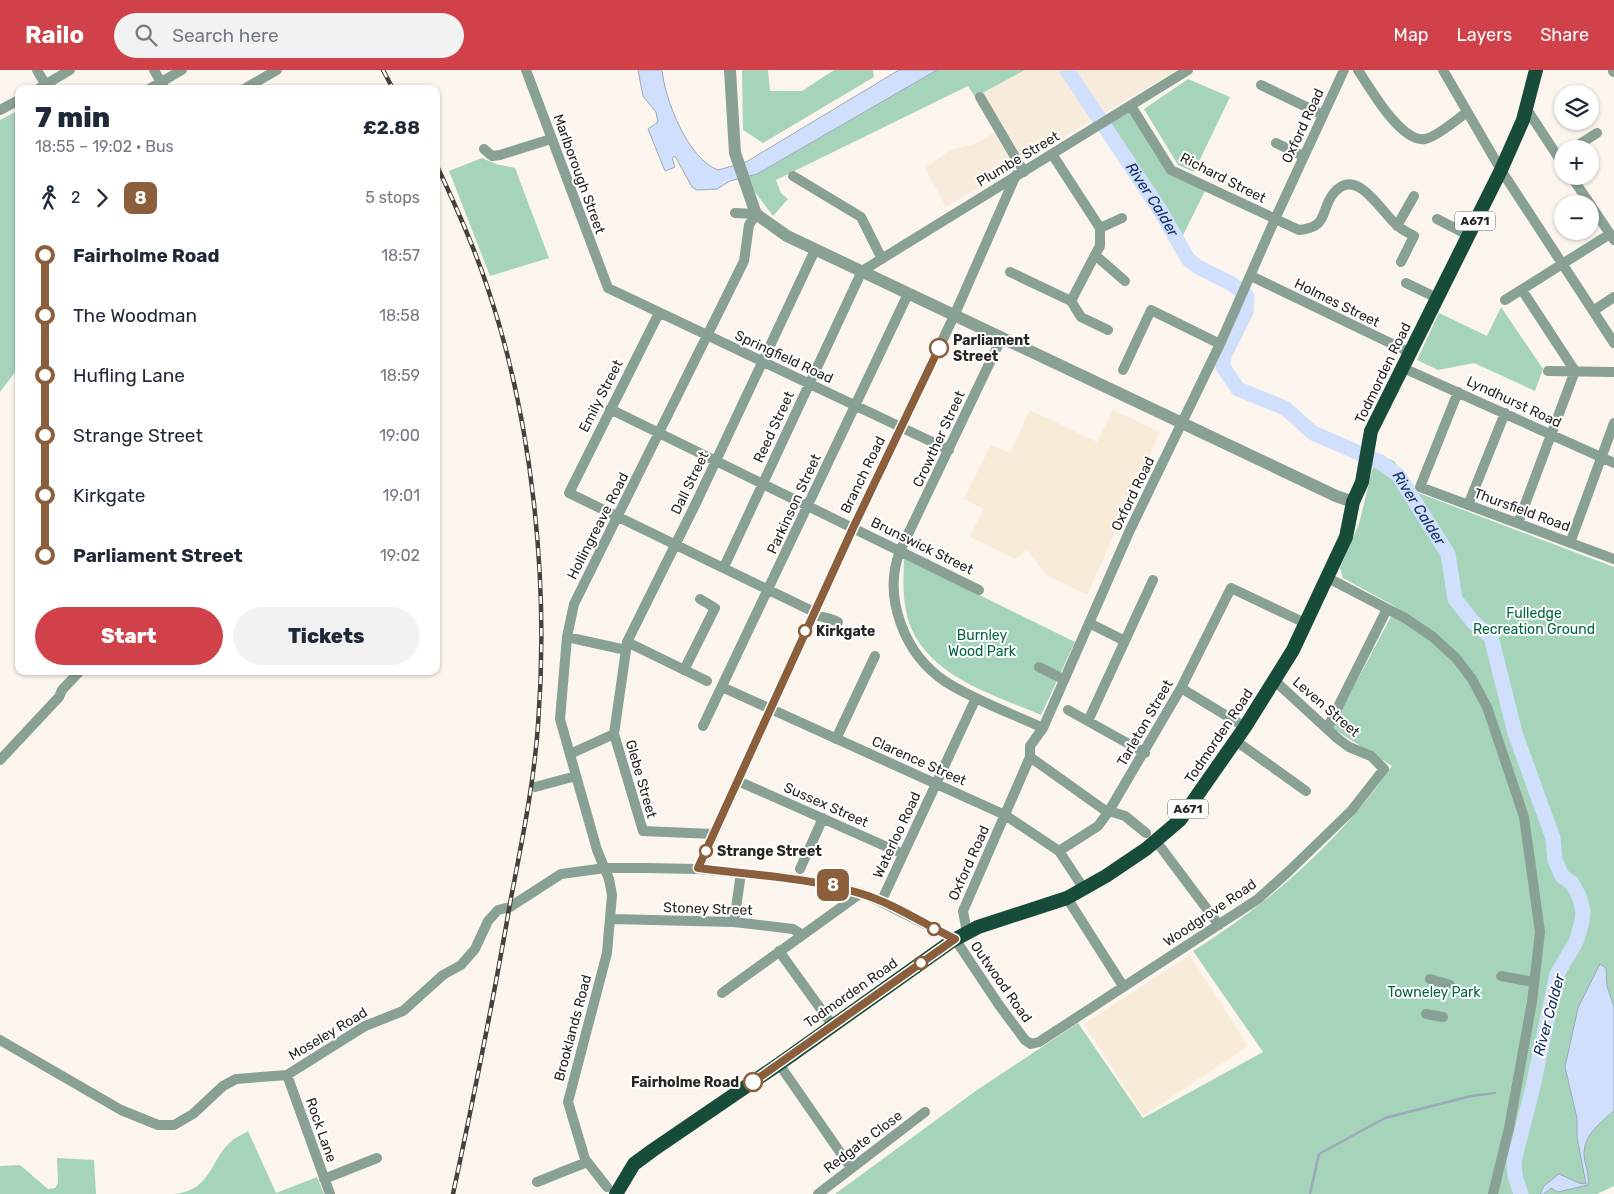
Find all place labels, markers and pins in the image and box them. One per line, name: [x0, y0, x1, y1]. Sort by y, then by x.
place label: Parliament Street: [953, 332, 1030, 365]
marker: Parliament Street: [929, 338, 949, 358]
place label: Kirkgate: [816, 623, 875, 640]
marker: Kirkgate: [798, 624, 812, 638]
place label: Strange Street: [717, 843, 822, 860]
marker: Strange Street: [699, 844, 713, 858]
unlabelled marker: [927, 922, 941, 936]
unlabelled marker: [914, 956, 928, 970]
marker: Fairholme Road: [743, 1072, 763, 1092]
place label: Fairholme Road: [631, 1074, 739, 1091]

